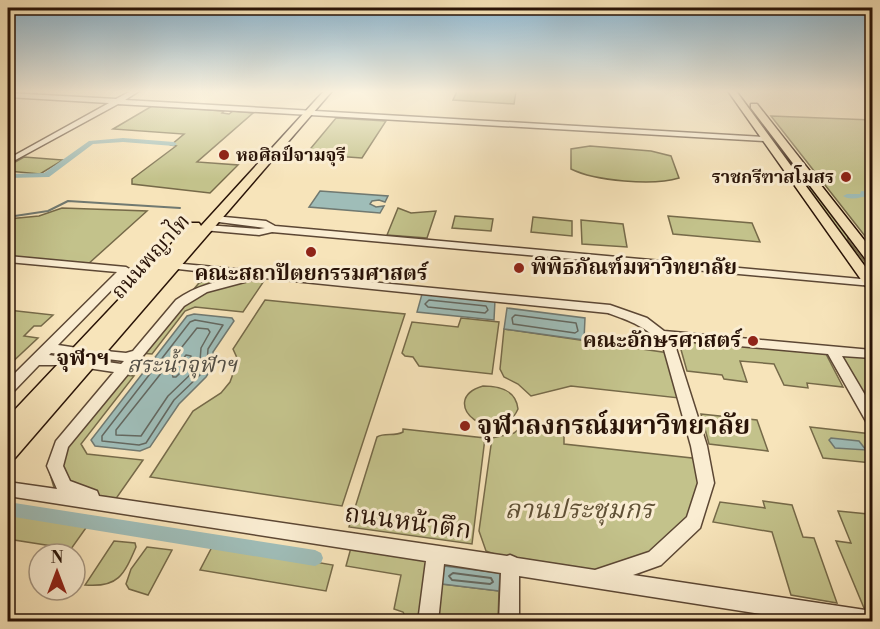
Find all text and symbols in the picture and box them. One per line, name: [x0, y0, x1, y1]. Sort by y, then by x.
place label: หอศิลป์จามจุรี: [236, 144, 345, 167]
marker: หอศิลป์จามจุรี: [217, 148, 231, 162]
place label: ราชกรีฑาสโมสร: [712, 165, 834, 189]
marker: ราชกรีฑาสโมสร: [839, 170, 853, 184]
street label: ถนนพญาไท: [104, 207, 196, 305]
marker: คณะสถาปัตยกรรมศาสตร์: [304, 245, 318, 259]
place label: พิพิธภัณฑ์มหาวิทยาลัย: [531, 255, 737, 281]
place label: คณะสถาปัตยกรรมศาสตร์: [194, 261, 429, 287]
marker: พิพิธภัณฑ์มหาวิทยาลัย: [512, 261, 526, 275]
place label: คณะอักษรศาสตร์: [583, 328, 743, 354]
marker: คณะอักษรศาสตร์: [746, 334, 760, 348]
district label: จุฬาฯ: [56, 345, 110, 372]
water label: สระน้ำจุฬาฯ: [127, 348, 239, 379]
place label: จุฬาลงกรณ์มหาวิทยาลัย: [477, 409, 750, 443]
marker: จุฬาลงกรณ์มหาวิทยาลัย: [458, 419, 472, 433]
park label: ลานประชุมกร: [505, 494, 656, 526]
street label: ถนนหน้าตึก: [342, 497, 474, 547]
north arrow: [27, 542, 87, 602]
text: N: [51, 548, 64, 568]

